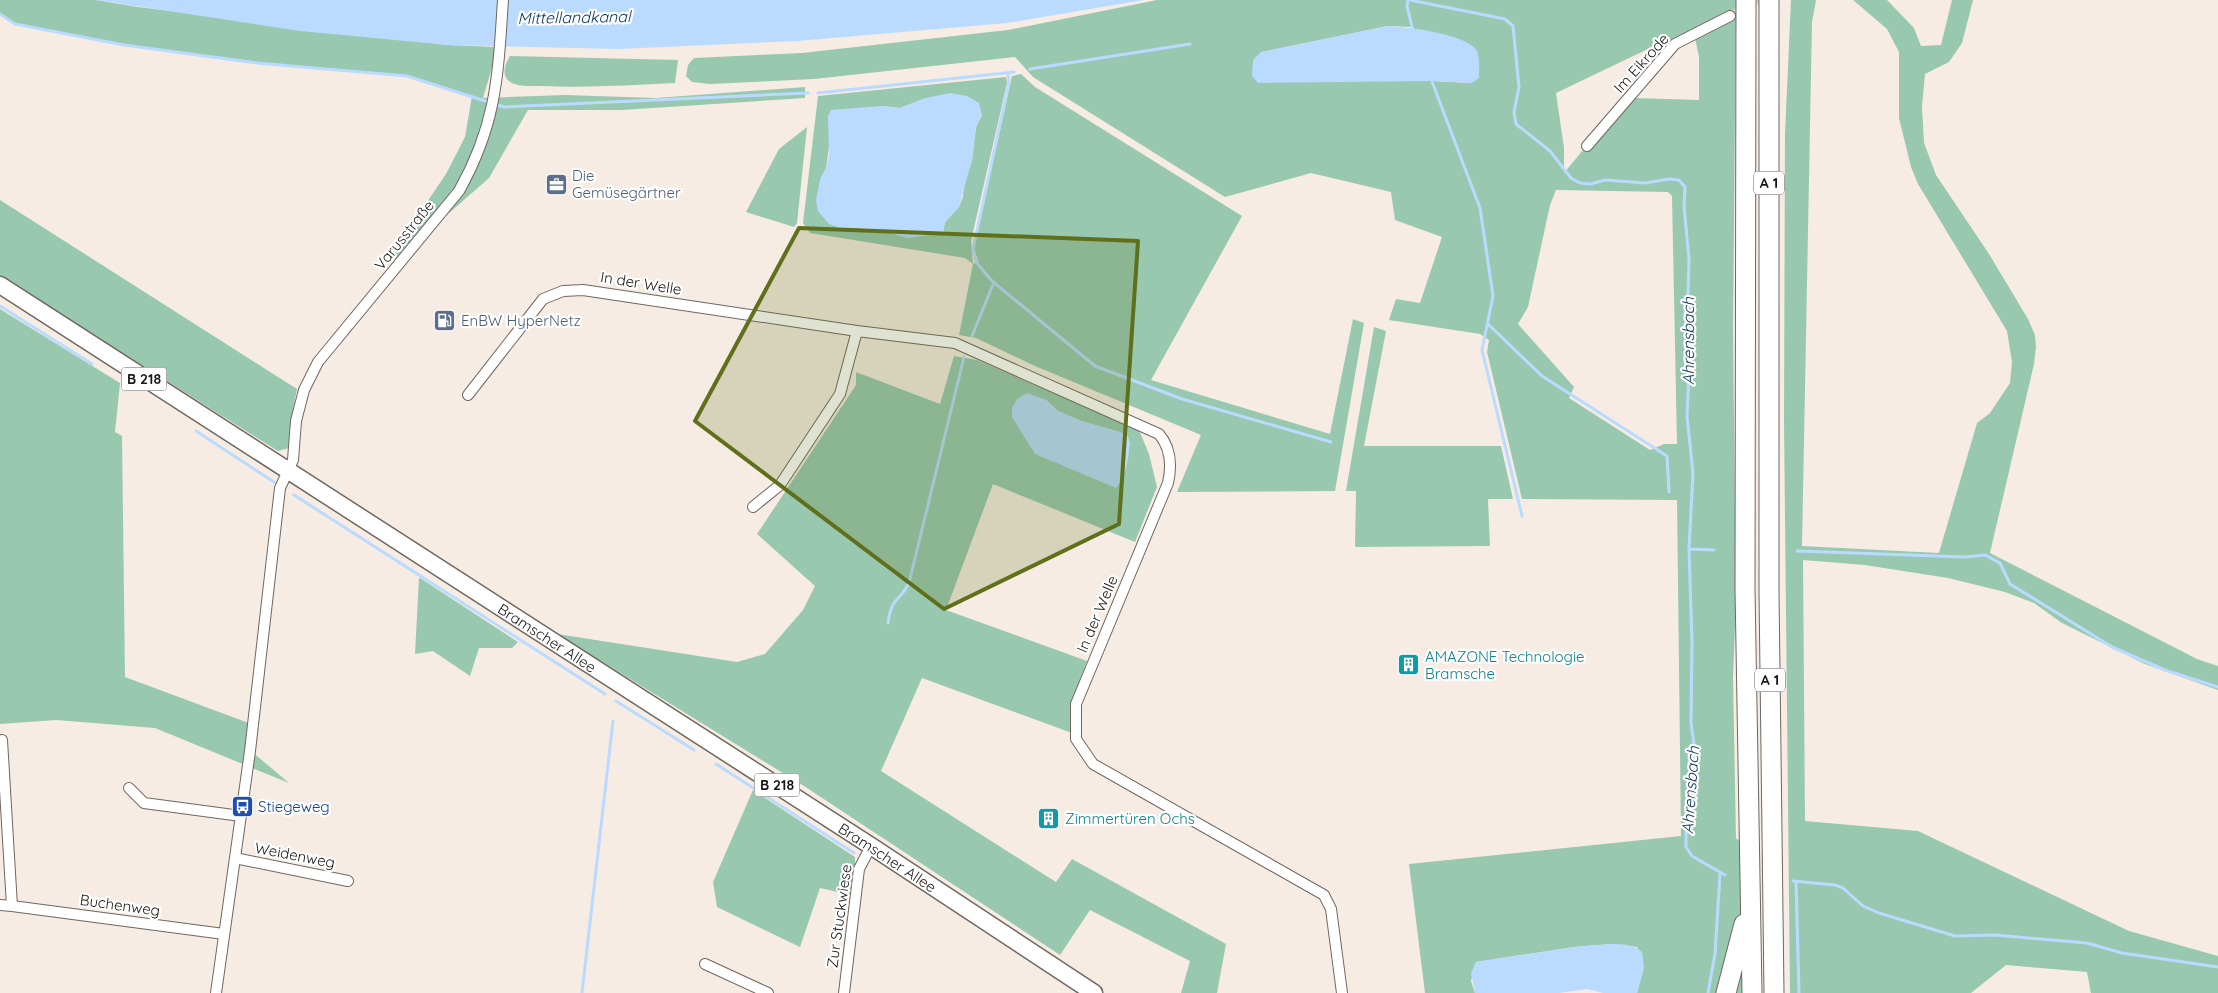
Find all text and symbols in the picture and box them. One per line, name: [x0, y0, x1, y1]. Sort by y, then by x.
water label: Mittellandkanal: [517, 6, 633, 28]
street label: Im Eikrode: [1609, 29, 1673, 97]
place label: Die Gemüsegärtner: [572, 166, 681, 202]
office icon: Die Gemüsegärtner: [544, 172, 568, 196]
road number: A 1: [1754, 172, 1784, 194]
street label: Varusstraße: [370, 196, 438, 274]
street label: In der Welle: [599, 267, 683, 299]
water label: Ahrensbach: [1678, 296, 1698, 385]
fuel station icon: EnBW HyperNetz: [433, 308, 457, 332]
place label: EnBW HyperNetz: [461, 311, 581, 330]
road number: B 218: [122, 368, 166, 390]
street label: In der Welle: [1072, 573, 1122, 655]
street label: Bramscher Allee: [495, 599, 600, 676]
place label: AMAZONE Technologie Bramsche: [1425, 647, 1585, 683]
building icon: AMAZONE Technologie Bramsche: [1397, 653, 1421, 677]
road number: A 1: [1755, 668, 1785, 692]
water label: Ahrensbach: [1677, 745, 1703, 834]
road number: B 218: [754, 774, 800, 796]
bus stop icon: Stiegeweg: [230, 794, 254, 818]
place label: Stiegeweg: [258, 797, 330, 816]
building icon: Zimmertüren Ochs: [1037, 806, 1061, 830]
place label: Zimmertüren Ochs: [1065, 809, 1195, 828]
street label: Bramscher Allee: [835, 818, 940, 896]
street label: Weidenweg: [253, 838, 337, 872]
street label: Zur Stuckwiese: [822, 863, 856, 969]
street label: Buchenweg: [79, 890, 161, 920]

